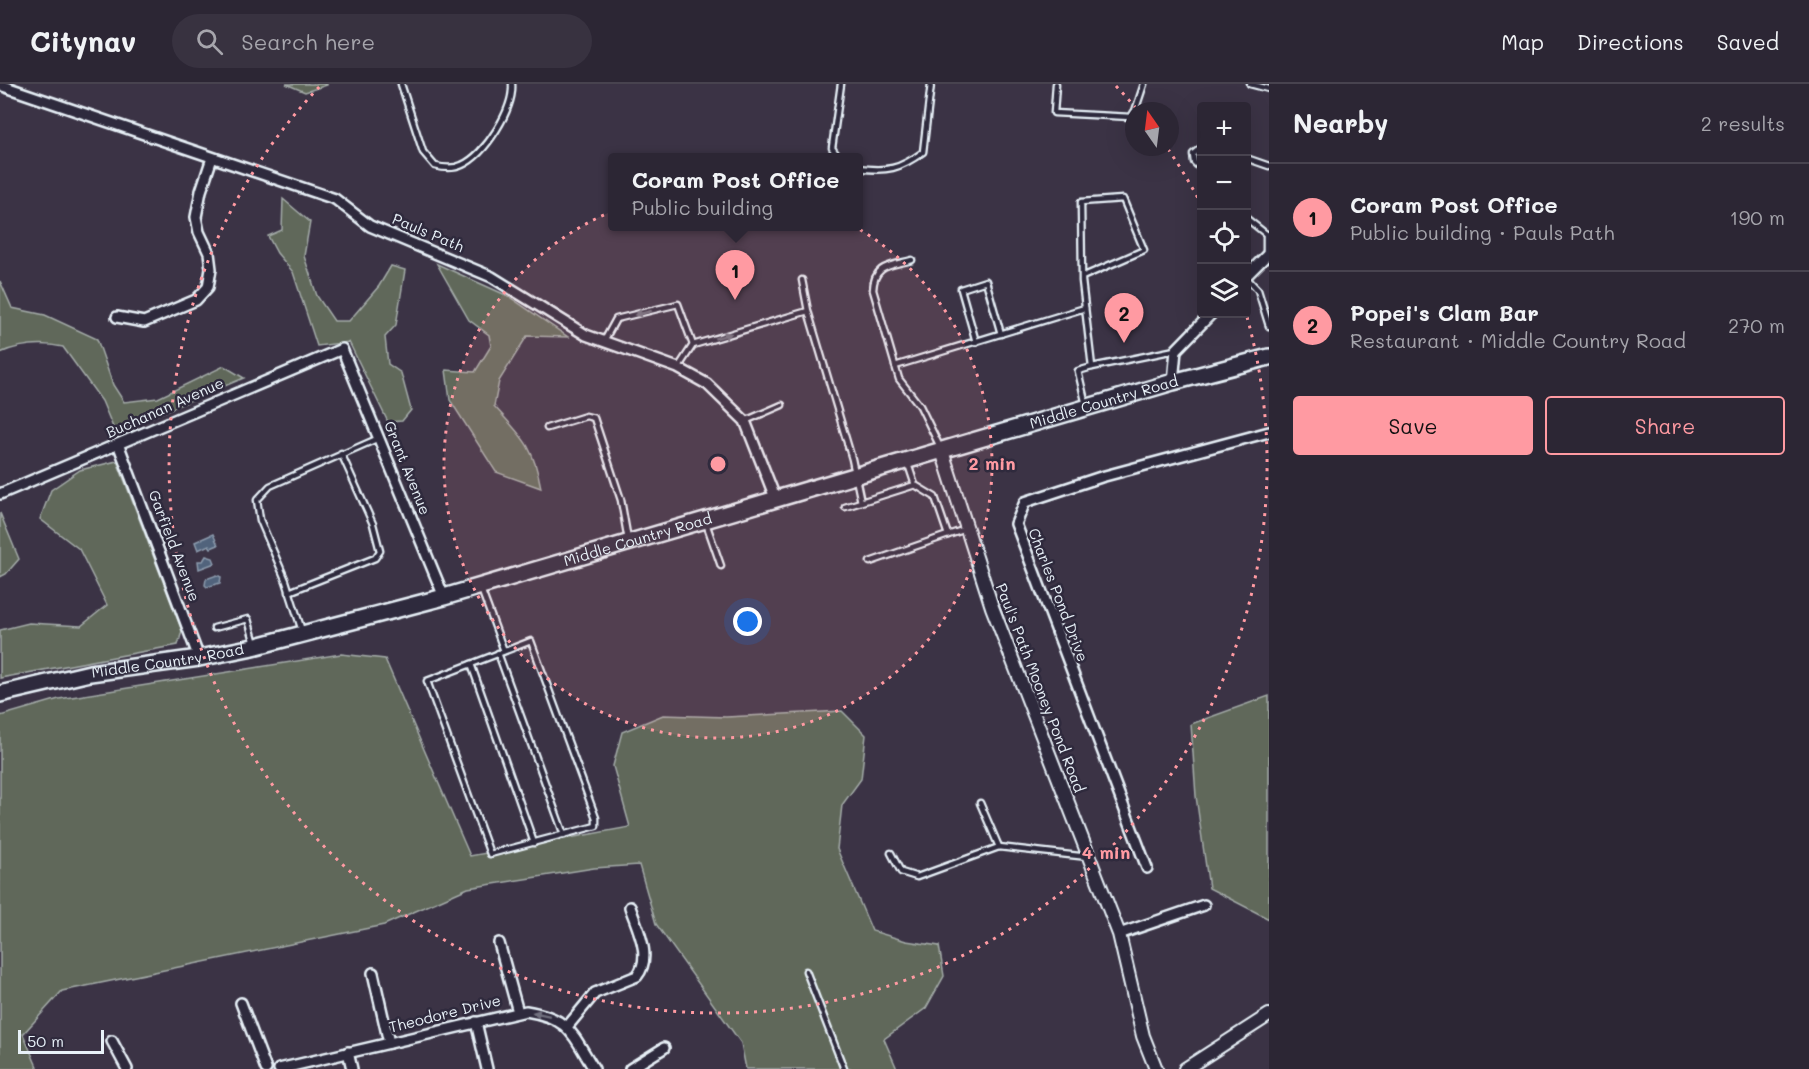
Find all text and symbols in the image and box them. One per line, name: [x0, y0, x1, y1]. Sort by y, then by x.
search box: [172, 14, 592, 68]
text: Citynav: [30, 23, 136, 59]
icon: search: [193, 25, 226, 58]
text: Search here: [241, 27, 375, 56]
text: Map: [1501, 28, 1544, 55]
text: Directions: [1577, 28, 1684, 55]
text: Saved: [1717, 28, 1779, 55]
north arrow: [1125, 102, 1179, 156]
map controls: [1197, 102, 1251, 318]
button: +: [1197, 102, 1251, 156]
text: Nearby: [1293, 106, 1388, 140]
text: 2 results: [1701, 110, 1785, 136]
popup: [608, 153, 863, 231]
button: −: [1197, 156, 1251, 210]
text: Coram Post Office: [632, 165, 839, 194]
text: Coram Post Office: [1350, 190, 1558, 219]
text: Public building: [632, 194, 773, 220]
text: 1: [1308, 204, 1317, 230]
text: 190 m: [1730, 204, 1785, 230]
street label: Pauls Path: [389, 208, 467, 256]
button: locate: [1197, 210, 1251, 264]
text: Public building · Pauls Path: [1350, 219, 1615, 245]
pin: 1: [716, 250, 754, 300]
button: layers: [1197, 264, 1251, 318]
pin: 2: [1104, 294, 1144, 343]
text: Popei's Clam Bar: [1350, 298, 1539, 327]
one-way arrow: [634, 308, 652, 318]
text: 2: [1307, 312, 1318, 338]
text: 270 m: [1728, 312, 1785, 338]
text: Restaurant · Middle Country Road: [1350, 327, 1686, 353]
one-way arrow: [714, 331, 732, 340]
street label: Middle Country Road: [1027, 370, 1180, 433]
street label: Buchanan Avenue: [103, 372, 227, 442]
button: Save: [1293, 396, 1533, 455]
button: Share: [1545, 396, 1785, 455]
street label: Grant Avenue: [380, 418, 436, 518]
text: 2 min: [968, 451, 1016, 475]
centre of rings: [708, 454, 728, 474]
street label: Garfield Avenue: [145, 487, 205, 604]
street label: Middle Country Road: [561, 508, 714, 570]
street label: Charles Pond Drive: [1024, 525, 1094, 664]
street label: Paul's Path Mooney Pond Road: [992, 580, 1090, 795]
your location: [733, 607, 762, 636]
street label: Middle Country Road: [90, 638, 245, 682]
text: 4 min: [1082, 840, 1130, 864]
street label: Theodore Drive: [387, 989, 503, 1037]
one-way arrow: [532, 1009, 550, 1019]
scale bar: [18, 1027, 104, 1054]
text: 50 m: [27, 1030, 64, 1051]

